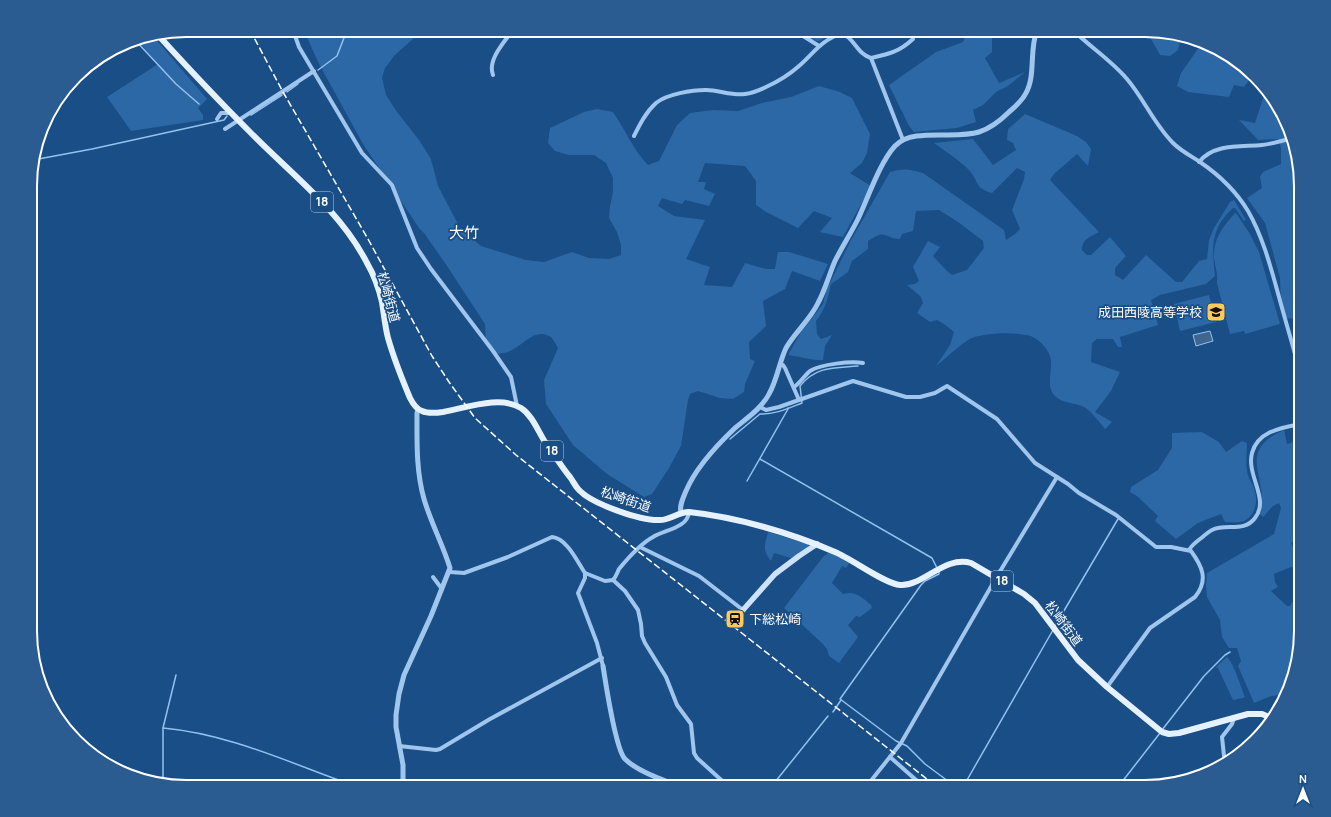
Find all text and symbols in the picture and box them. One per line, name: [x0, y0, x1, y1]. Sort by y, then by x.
road number: 18: [311, 192, 333, 212]
district label: 大竹: [449, 222, 479, 243]
street label: 松崎街道: [374, 270, 404, 324]
school or university icon: 成田西陵高等学校: [1205, 301, 1227, 323]
place label: 成田西陵高等学校: [1098, 303, 1202, 321]
road number: 18: [541, 441, 563, 461]
street label: 松崎街道: [598, 482, 654, 516]
road number: 18: [991, 571, 1013, 591]
street label: 松崎街道: [1041, 597, 1087, 649]
station icon: 下総松崎: [724, 608, 746, 630]
place label: 下総松崎: [749, 610, 801, 628]
north arrow: [1283, 769, 1323, 809]
text: N: [1299, 771, 1307, 786]

